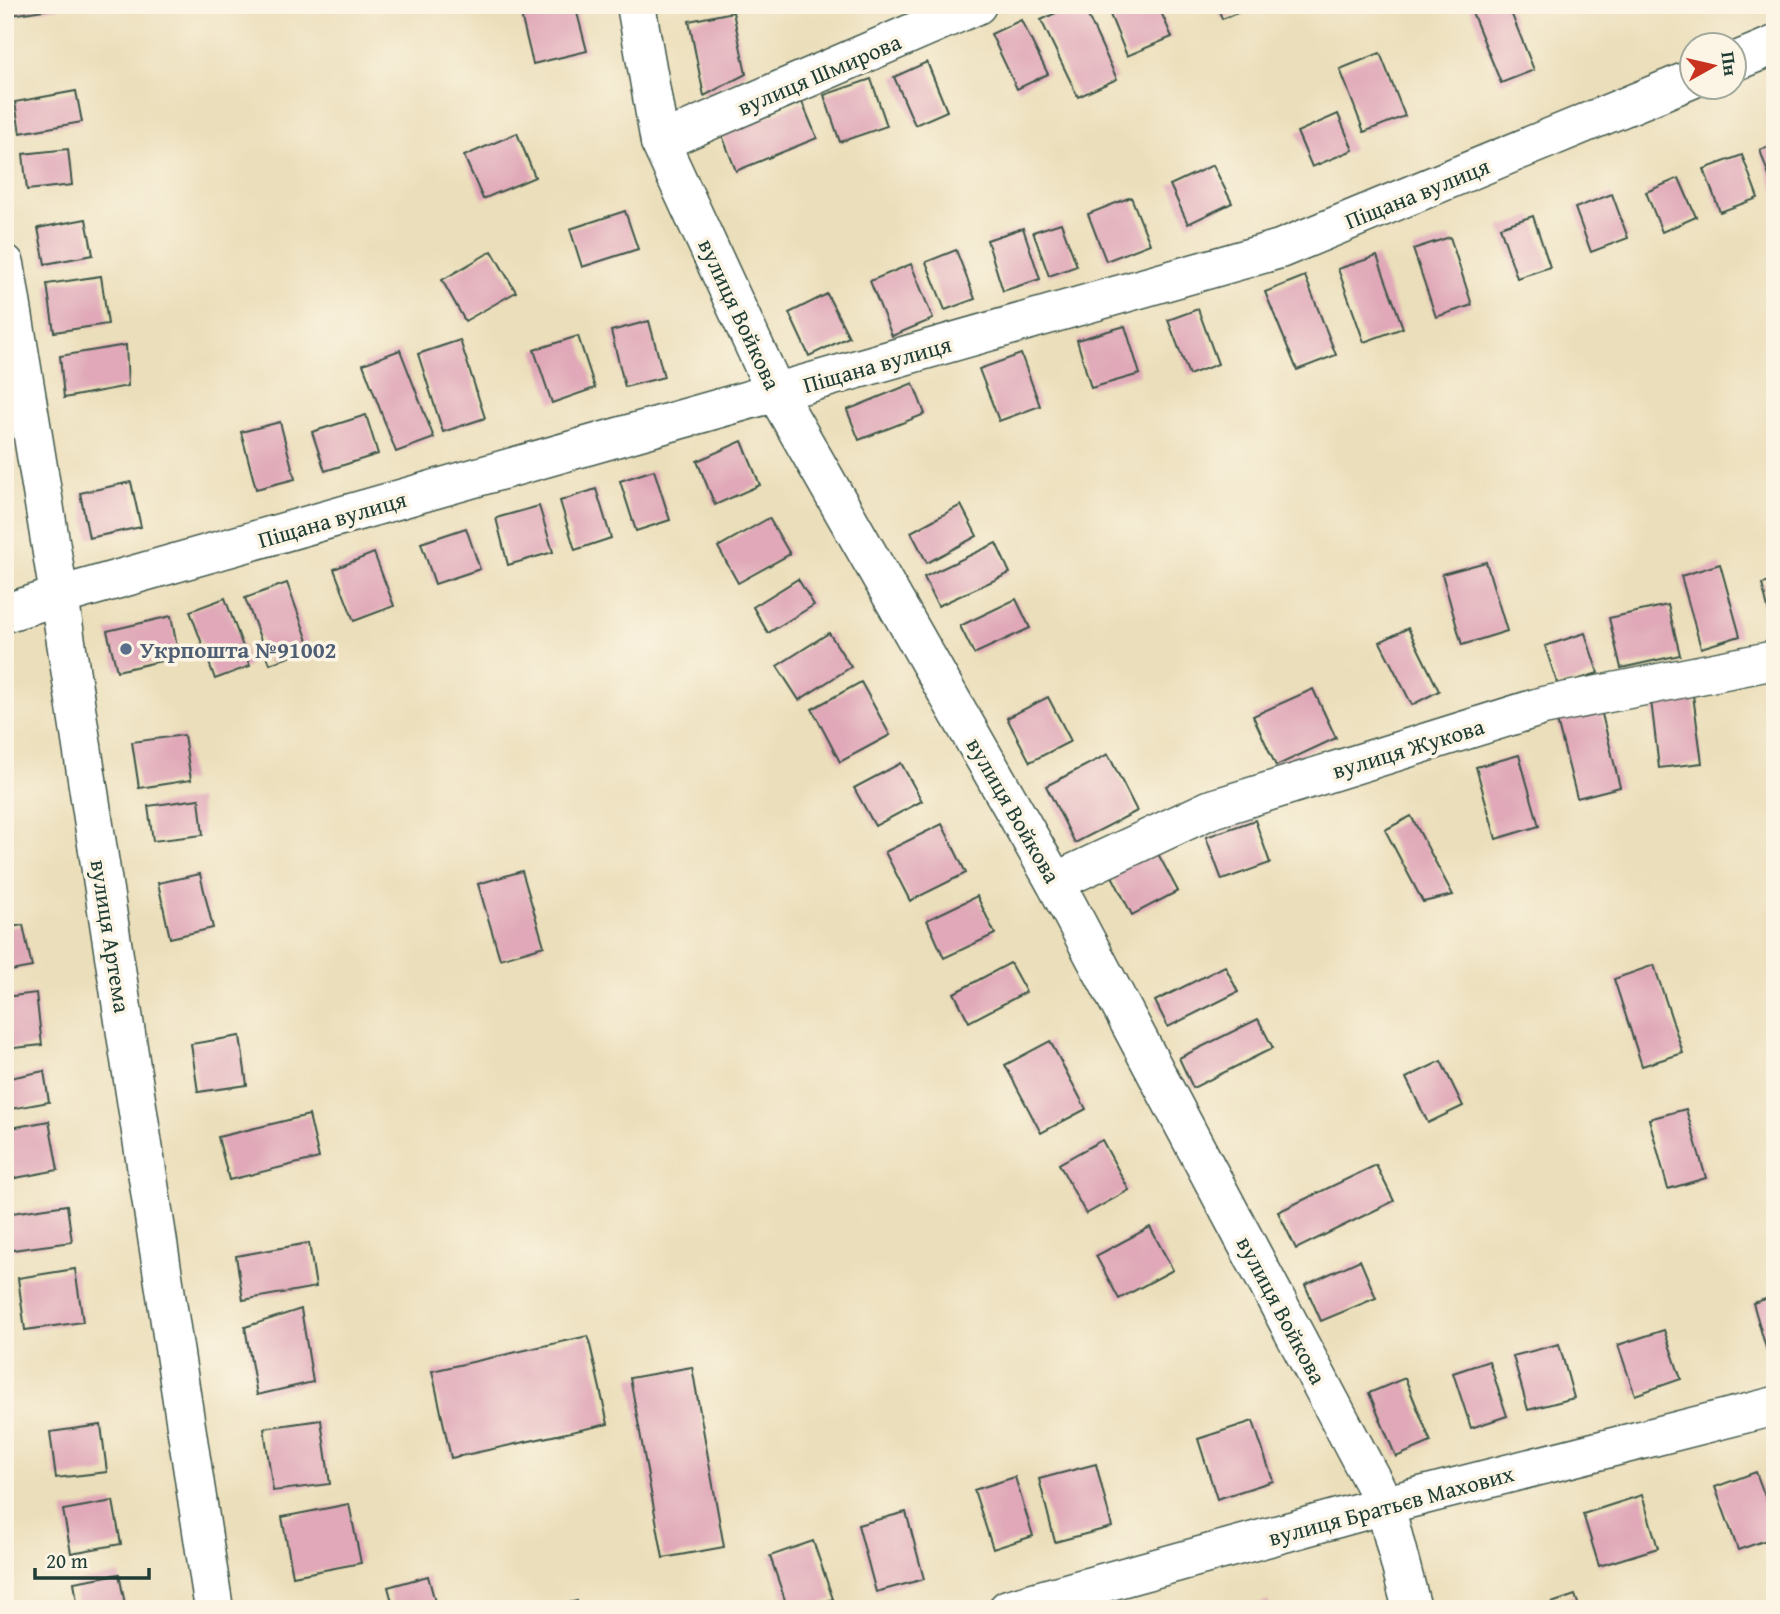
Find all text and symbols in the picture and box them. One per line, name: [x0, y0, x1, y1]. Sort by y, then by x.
street label: вулиця Шмирова: [732, 25, 906, 123]
north arrow: [1678, 32, 1748, 102]
text: Пн: [1714, 50, 1745, 78]
street label: Піщана вулиця: [1340, 149, 1495, 237]
street label: вулиця Войкова: [691, 233, 790, 395]
street label: Піщана вулиця: [799, 327, 956, 401]
street label: Піщана вулиця: [254, 482, 411, 556]
place label: Укрпошта №91002: [140, 633, 337, 666]
marker: Укрпошта №91002: [118, 641, 134, 657]
street label: вулиця Жукова: [1328, 709, 1488, 787]
street label: вулиця Войкова: [959, 731, 1069, 889]
street label: вулиця Артема: [83, 857, 139, 1015]
street label: вулиця Войкова: [1229, 1230, 1335, 1390]
street label: вулиця Братьєв Махових: [1265, 1456, 1518, 1554]
scale bar: [35, 1537, 149, 1581]
text: 20 m: [46, 1545, 88, 1576]

